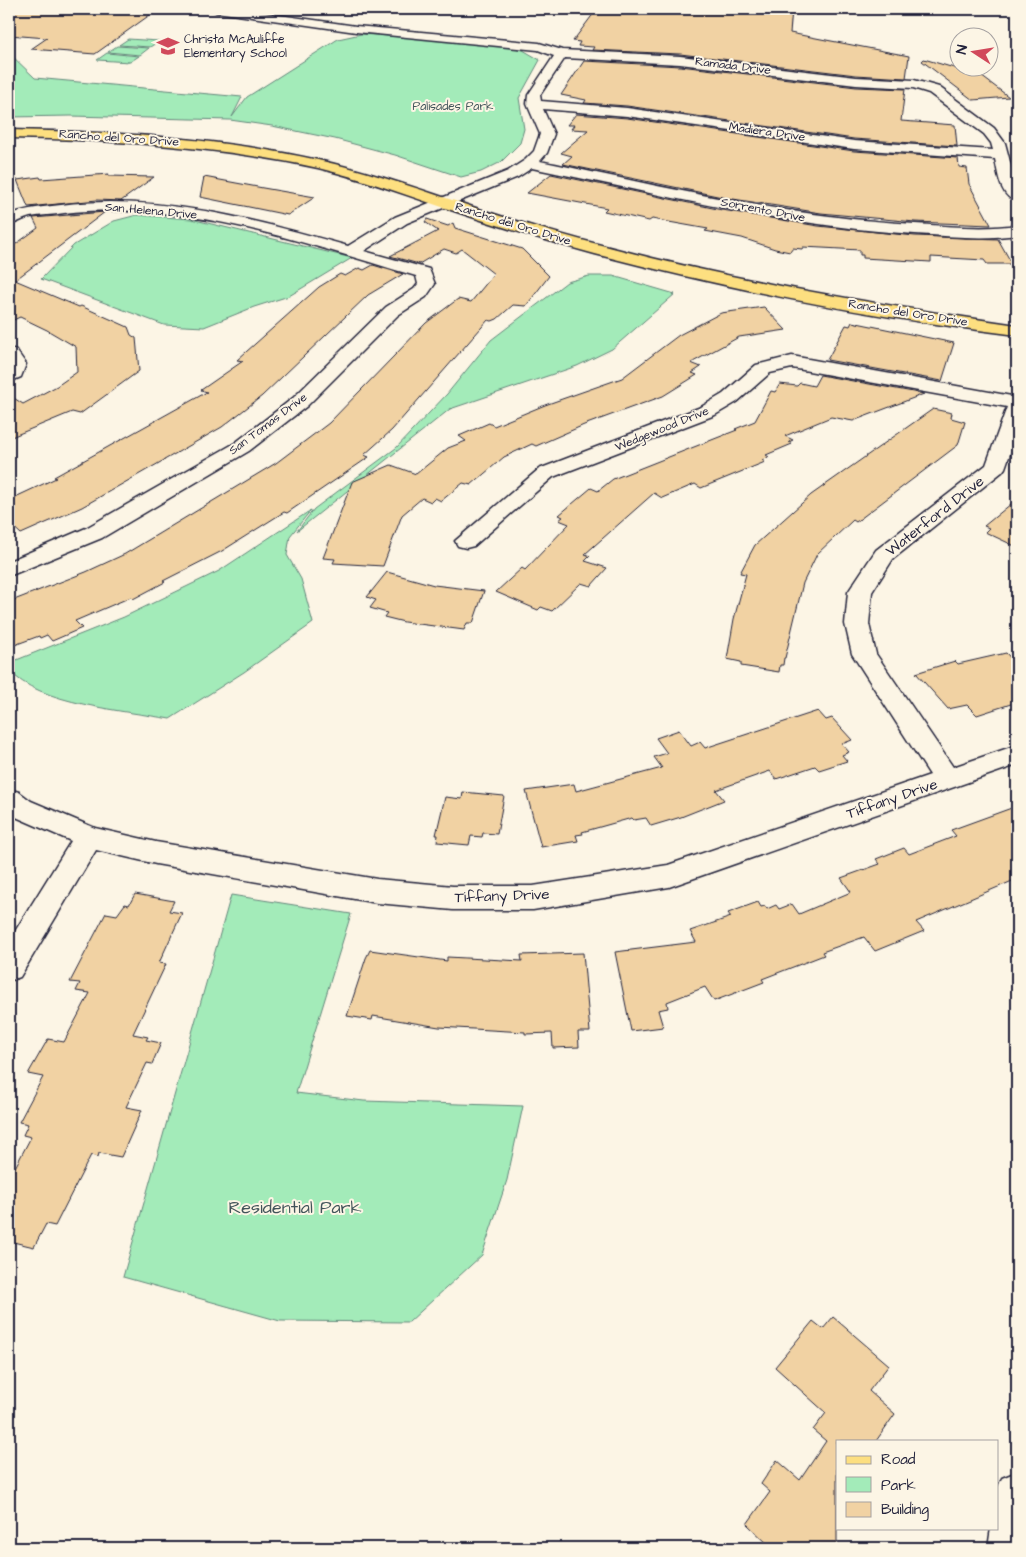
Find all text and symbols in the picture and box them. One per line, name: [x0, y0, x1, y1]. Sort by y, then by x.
north arrow: [948, 28, 998, 78]
place label: Christa McAuliffe Elementary School: [184, 31, 287, 63]
school or university icon: Christa McAuliffe Elementary School: [155, 33, 181, 59]
text: N: [952, 43, 973, 56]
street label: Ramada Drive: [694, 53, 772, 79]
park label: Palisades Park: [413, 98, 494, 115]
street label: Madiera Drive: [728, 118, 807, 146]
street label: Rancho del Oro Drive: [58, 125, 180, 151]
street label: Sorrento Drive: [719, 193, 807, 227]
street label: San Helena Drive: [104, 198, 198, 224]
street label: Rancho del Oro Drive: [453, 198, 573, 250]
street label: Rancho del Oro Drive: [847, 295, 969, 331]
street label: San Tomas Drive: [225, 389, 311, 459]
street label: Wedgewood Drive: [613, 402, 712, 456]
street label: Waterford Drive: [881, 471, 989, 561]
street label: Tiffany Drive: [844, 774, 941, 825]
street label: Tiffany Drive: [454, 884, 550, 909]
park label: Residential Park: [228, 1195, 362, 1220]
legend: [836, 1440, 998, 1530]
text: Road: [881, 1449, 916, 1470]
text: Park: [881, 1475, 916, 1496]
text: Building: [881, 1499, 929, 1521]

